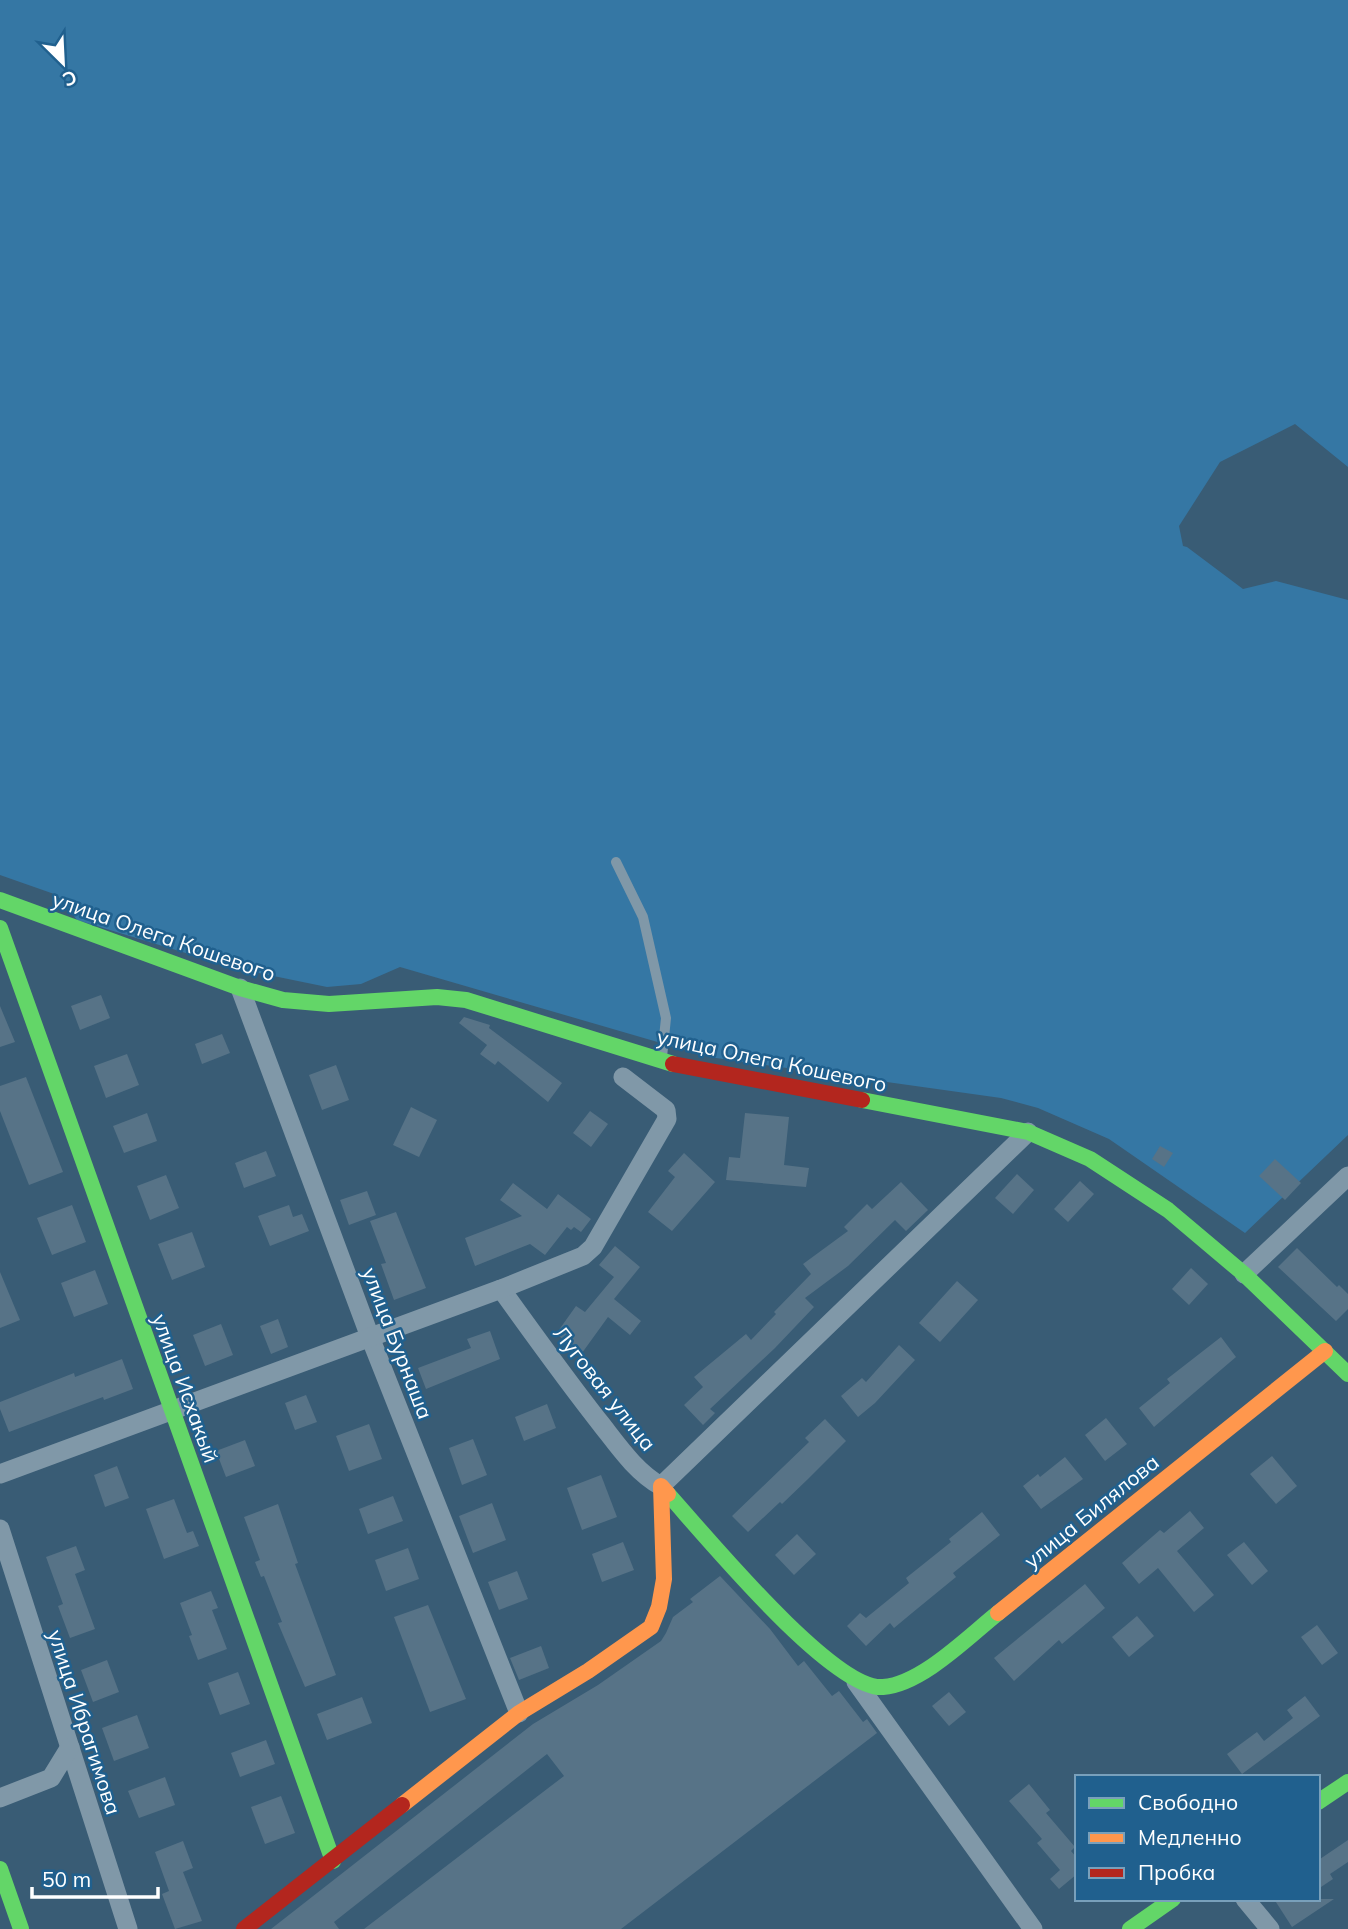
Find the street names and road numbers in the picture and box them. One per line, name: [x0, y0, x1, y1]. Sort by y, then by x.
street label: улица Олега Кошевого: [49, 886, 279, 986]
street label: улица Олега Кошевого: [655, 1023, 889, 1097]
street label: улица Бурнаша: [357, 1263, 439, 1423]
street label: улица Исхакый: [147, 1310, 225, 1466]
street label: Луговая улица: [548, 1320, 662, 1456]
street label: улица Билялова: [1018, 1449, 1164, 1573]
street label: улица Ибрагимова: [43, 1626, 127, 1818]

